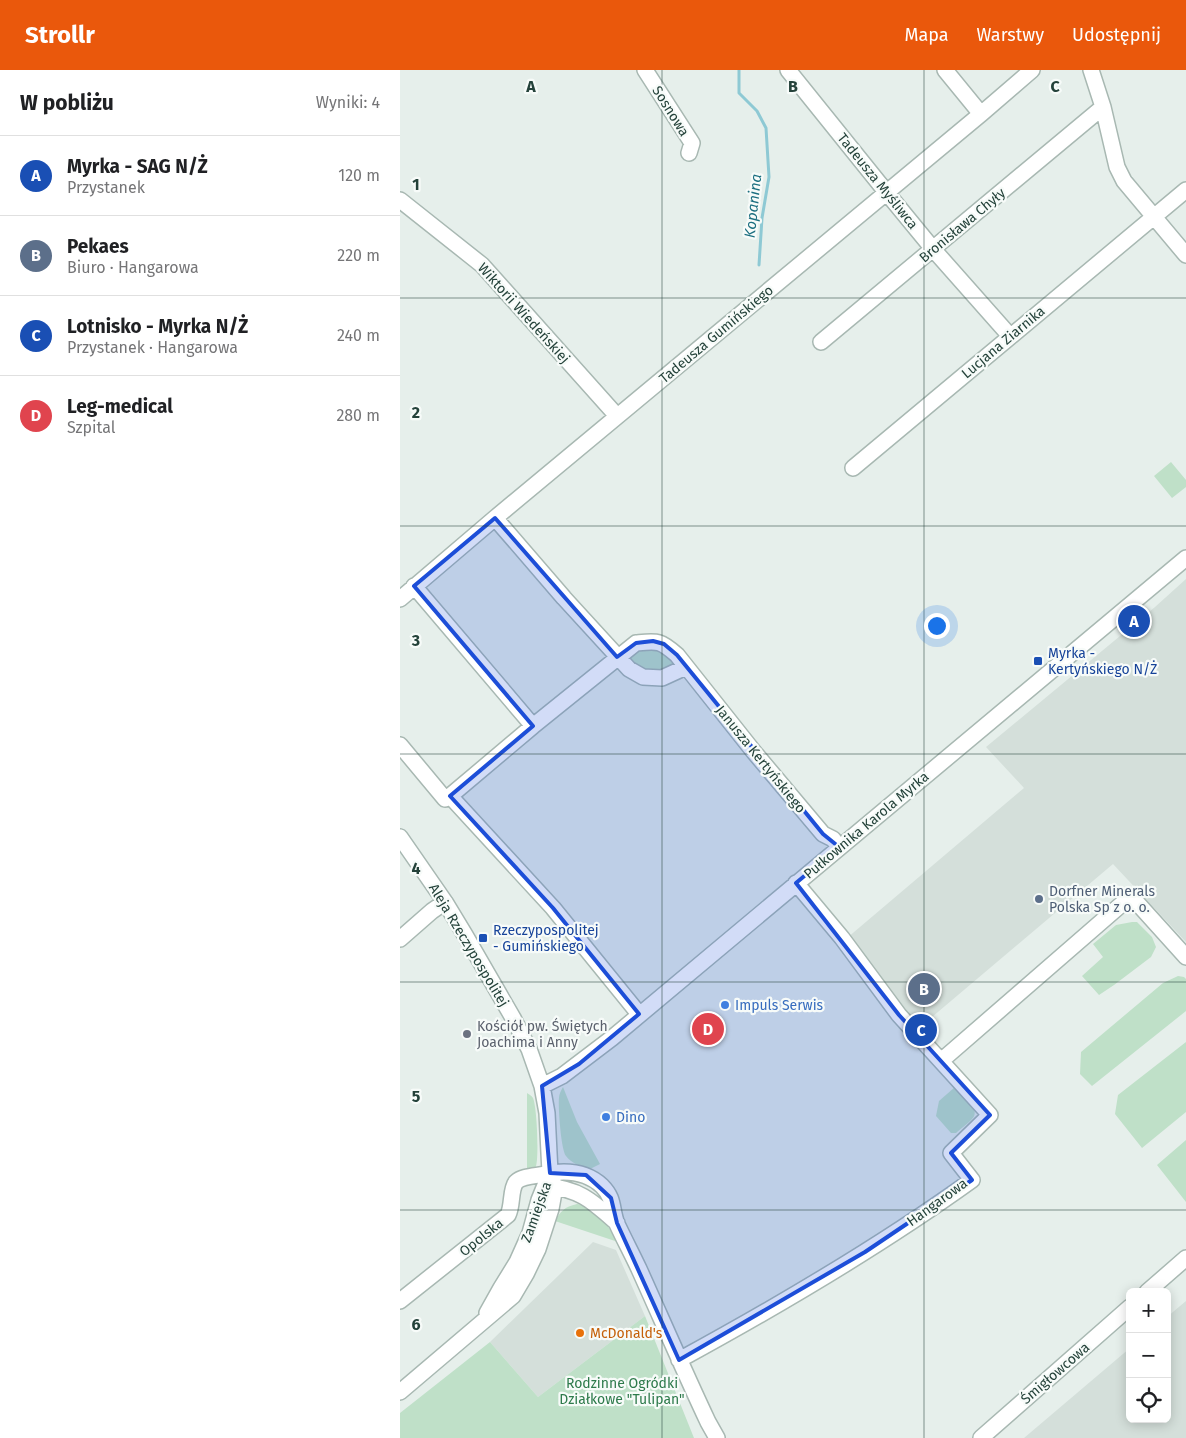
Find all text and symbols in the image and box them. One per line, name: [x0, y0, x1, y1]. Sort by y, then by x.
text: Strollr: [25, 21, 95, 49]
text: Mapa: [904, 24, 949, 46]
text: Warstwy: [977, 24, 1044, 46]
text: Udostępnij: [1072, 24, 1161, 46]
text: A: [525, 77, 536, 96]
text: B: [788, 77, 798, 96]
text: C: [1050, 77, 1060, 96]
street label: Sosnowa: [648, 83, 693, 140]
text: W pobliżu: [20, 90, 114, 116]
text: Wyniki: 4: [316, 93, 380, 112]
street label: Tadeusza Myśliwca: [834, 130, 922, 233]
text: Myrka - SAG N/Ż: [67, 155, 208, 178]
text: A: [31, 166, 41, 185]
text: 120 m: [338, 166, 380, 185]
water label: Kopanina: [741, 173, 765, 239]
text: 1: [412, 175, 420, 194]
text: Przystanek: [67, 178, 145, 197]
street label: Bronisława Chyły: [916, 184, 1009, 266]
text: Pekaes: [67, 235, 129, 258]
text: B: [31, 246, 41, 265]
text: 220 m: [337, 246, 380, 265]
text: Biuro · Hangarowa: [67, 258, 199, 277]
street label: Wiktorii Wiedeńskiej: [474, 260, 573, 367]
street label: Tadeusza Gumińskiego: [656, 282, 777, 387]
street label: Lucjana Ziarnika: [958, 303, 1048, 382]
text: Lotnisko - Myrka N/Ż: [67, 315, 248, 338]
text: C: [31, 326, 41, 345]
text: 240 m: [337, 326, 380, 345]
text: Przystanek · Hangarowa: [67, 338, 238, 357]
text: Leg-medical: [67, 395, 173, 418]
text: 2: [412, 403, 420, 422]
text: D: [31, 406, 41, 425]
text: 280 m: [336, 406, 380, 425]
text: Szpital: [67, 418, 115, 437]
pin: A: [1118, 602, 1150, 640]
your location: [924, 613, 950, 639]
text: 3: [411, 631, 420, 650]
place label: Myrka - Kertyńskiego N/Ż: [1048, 645, 1157, 678]
marker: Myrka - Kertyńskiego N/Ż: [1032, 655, 1044, 667]
street label: Janusza Kertyńskiego: [712, 702, 809, 817]
street label: Pułkownika Karola Myrka: [800, 768, 932, 883]
text: 4: [411, 859, 421, 878]
street label: Aleja Rzeczypospolitej: [425, 881, 512, 1010]
place label: Dorfner Minerals Polska Sp z o. o.: [1049, 883, 1155, 916]
marker: Dorfner Minerals Polska Sp z o. o.: [1033, 893, 1045, 905]
place label: Rzeczypospolitej - Gumińskiego: [493, 922, 599, 955]
marker: Rzeczypospolitej - Gumińskiego: [477, 932, 489, 944]
pin: B: [908, 970, 940, 1008]
place label: Impuls Serwis: [735, 997, 824, 1014]
marker: Impuls Serwis: [719, 999, 731, 1011]
pin: D: [692, 1010, 724, 1048]
pin: C: [905, 1011, 937, 1049]
place label: Kościół pw. Świętych Joachima i Anny: [477, 1017, 608, 1051]
marker: Kościół pw. Świętych Joachima i Anny: [461, 1028, 473, 1040]
text: 5: [412, 1087, 421, 1106]
place label: Dino: [616, 1109, 645, 1126]
marker: Dino: [600, 1111, 612, 1123]
street label: Hangarowa: [904, 1175, 971, 1230]
street label: Zamiejska: [518, 1180, 555, 1245]
street label: Opolska: [456, 1215, 507, 1260]
map controls: [1126, 1288, 1171, 1423]
button: +: [1126, 1288, 1171, 1333]
text: 6: [411, 1315, 421, 1334]
place label: McDonald's: [590, 1325, 663, 1342]
marker: McDonald's: [574, 1327, 586, 1339]
button: −: [1126, 1333, 1171, 1378]
street label: Śmigłowcowa: [1017, 1338, 1093, 1408]
park label: Rodzinne Ogródki Działkowe "Tulipan": [559, 1375, 685, 1408]
button: locate: [1126, 1378, 1171, 1423]

